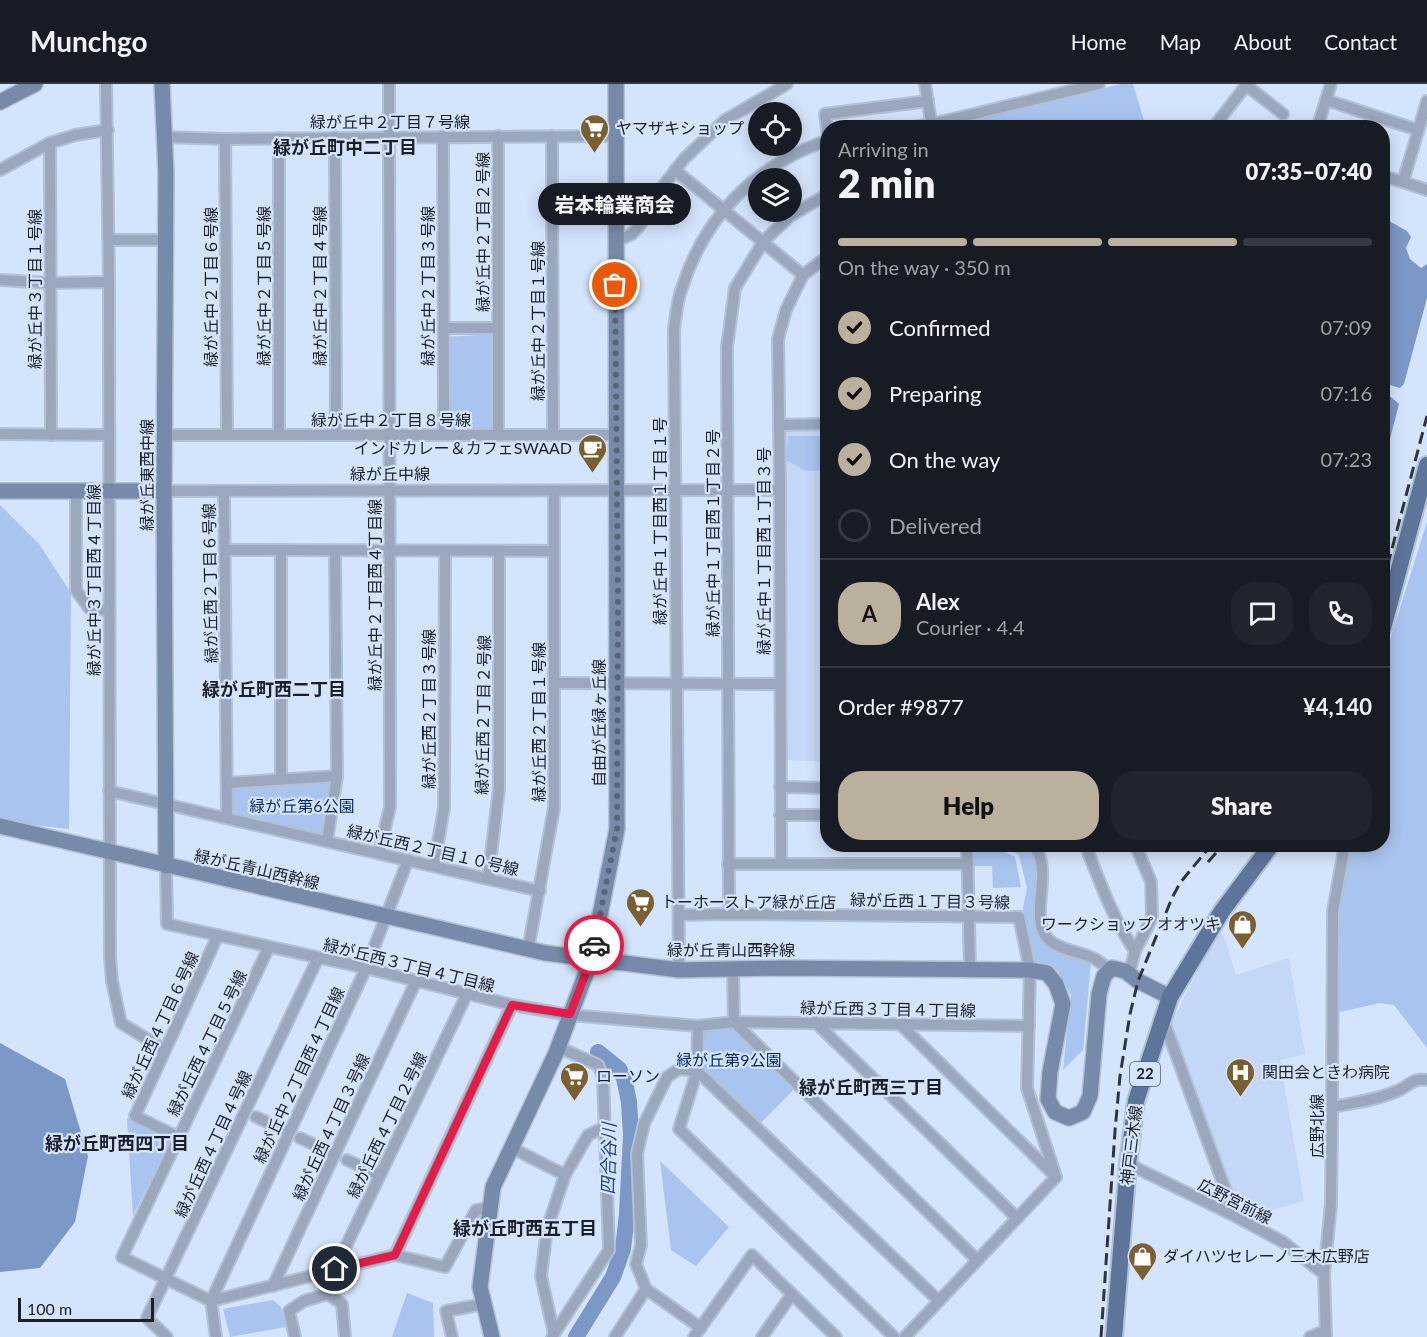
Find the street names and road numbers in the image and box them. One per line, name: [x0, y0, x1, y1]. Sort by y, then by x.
street label: 緑が丘中２丁目７号線: [310, 112, 470, 131]
street label: 緑が丘中２丁目２号線: [473, 152, 492, 312]
street label: 緑が丘中２丁目５号線: [254, 206, 273, 366]
street label: 緑が丘中２丁目４号線: [310, 206, 329, 366]
street label: 緑が丘中２丁目３号線: [418, 206, 437, 366]
street label: 緑が丘中２丁目６号線: [201, 207, 220, 367]
street label: 緑が丘中３丁目１号線: [25, 209, 44, 369]
street label: 緑が丘中２丁目１号線: [528, 241, 547, 401]
street label: 緑が丘中２丁目８号線: [311, 410, 471, 429]
street label: 緑が丘中１丁目西１丁目１号: [650, 417, 669, 625]
street label: 緑が丘東西中線: [137, 419, 156, 531]
street label: 緑が丘中１丁目西１丁目２号: [703, 429, 722, 637]
street label: 緑が丘中１丁目西１丁目３号: [754, 447, 773, 655]
street label: 緑が丘中線: [350, 464, 430, 483]
street label: 緑が丘中３丁目西４丁目線: [84, 484, 103, 676]
street label: 緑が丘中２丁目西４丁目線: [365, 499, 384, 691]
street label: 緑が丘西２丁目６号線: [199, 503, 220, 663]
street label: 緑が丘西２丁目３号線: [419, 629, 438, 789]
street label: 緑が丘西２丁目２号線: [472, 635, 493, 795]
street label: 緑が丘西２丁目１号線: [529, 642, 548, 802]
street label: 自由が丘緑ヶ丘線: [589, 659, 608, 787]
street label: 緑が丘西２丁目１０号線: [345, 820, 521, 879]
street label: 緑が丘青山西幹線: [193, 845, 322, 892]
street label: 緑が丘西１丁目３号線: [850, 890, 1010, 911]
street label: 緑が丘西３丁目４丁目線: [321, 934, 497, 995]
street label: 緑が丘青山西幹線: [667, 940, 795, 959]
street label: 緑が丘西４丁目６号線: [117, 948, 202, 1101]
street label: 緑が丘西４丁目５号線: [163, 967, 250, 1119]
street label: 緑が丘中２丁目西４丁目線: [249, 984, 348, 1166]
street label: 緑が丘西３丁目４丁目線: [800, 997, 976, 1020]
street label: 緑が丘西４丁目２号線: [343, 1049, 430, 1201]
street label: 緑が丘西４丁目３号線: [288, 1050, 373, 1203]
road number: 22: [1130, 1062, 1160, 1086]
street label: 緑が丘西４丁目４号線: [170, 1067, 255, 1220]
street label: 広野北線: [1307, 1094, 1326, 1158]
street label: 神戸三木線: [1116, 1104, 1145, 1186]
street label: 広野宮前線: [1195, 1174, 1275, 1227]

